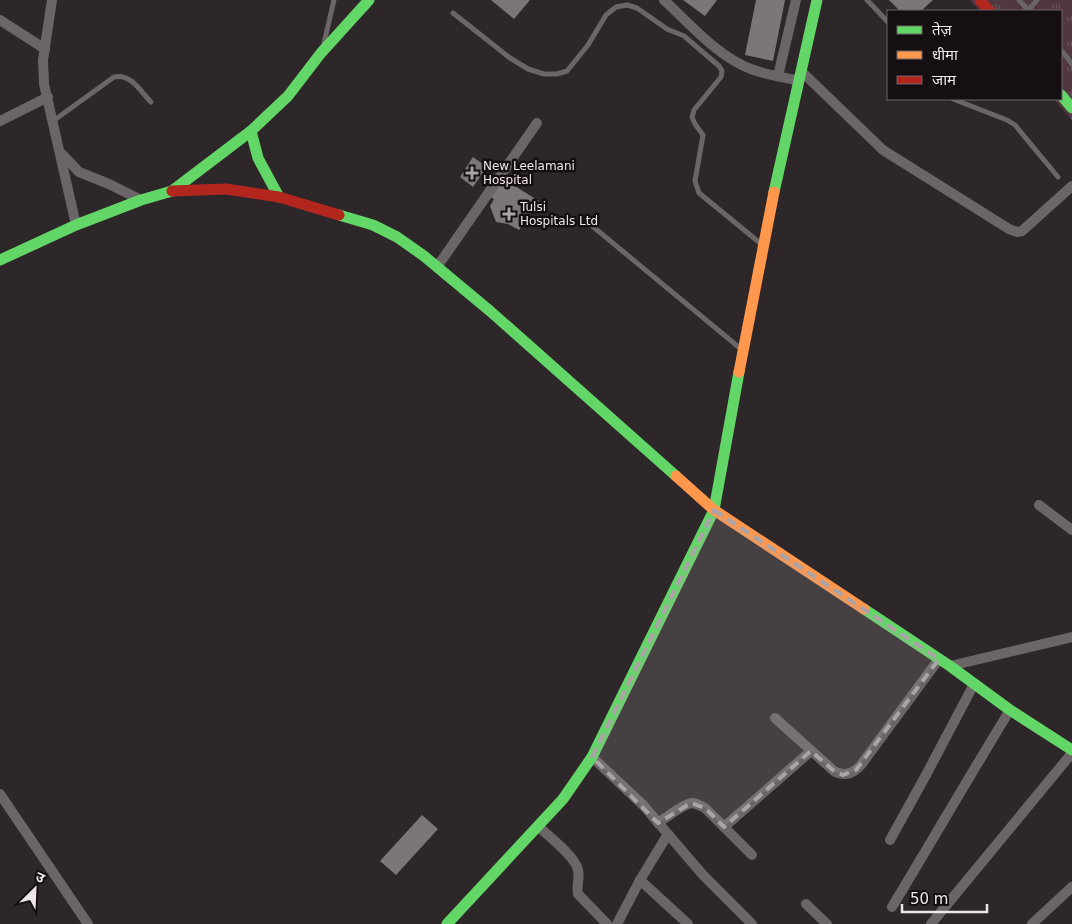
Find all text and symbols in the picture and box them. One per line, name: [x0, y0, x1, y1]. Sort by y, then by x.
legend: [887, 10, 1062, 100]
text: तेज़: [932, 21, 953, 39]
text: धीमा: [932, 46, 959, 64]
text: जाम: [932, 71, 957, 89]
place label: New Leelamani Hospital: [483, 159, 575, 187]
marker: New Leelamani Hospital: [465, 166, 479, 180]
place label: Tulsi Hospitals Ltd: [519, 200, 598, 228]
marker: Tulsi Hospitals Ltd: [502, 207, 516, 221]
north arrow: [10, 864, 60, 914]
text: उ: [33, 868, 48, 886]
scale bar: [902, 882, 987, 914]
text: 50 m: [910, 890, 948, 908]

